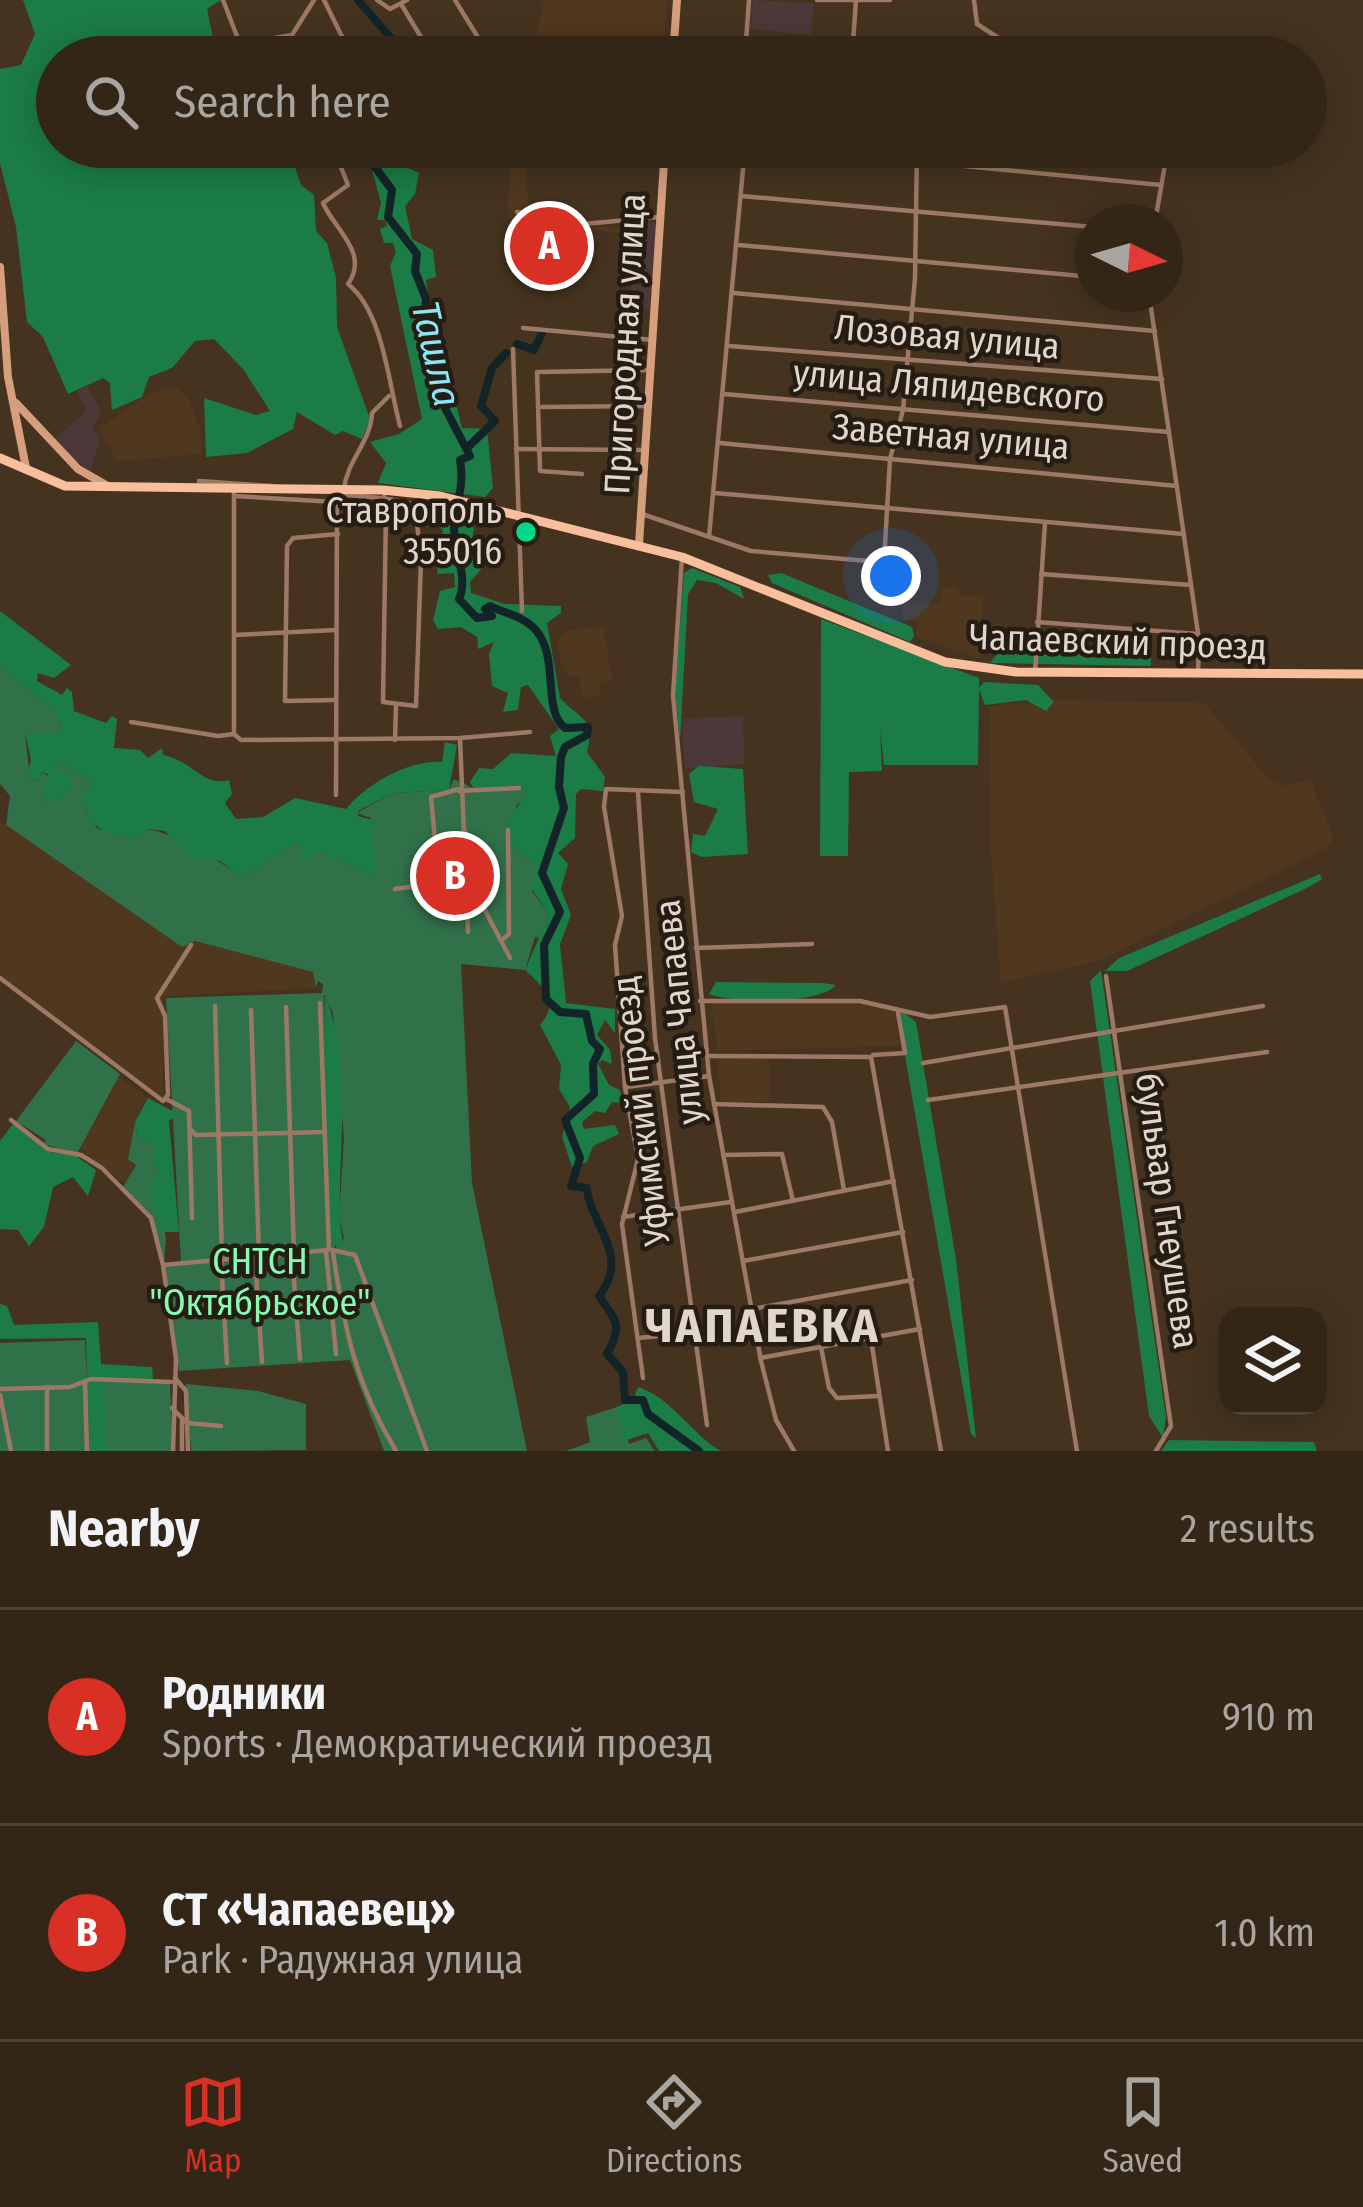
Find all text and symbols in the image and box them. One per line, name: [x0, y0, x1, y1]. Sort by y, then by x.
search box: [36, 36, 1327, 168]
icon: search: [78, 69, 144, 135]
text: Search here: [174, 75, 391, 129]
street label: Пригородная улица: [595, 192, 655, 496]
pin: A: [510, 201, 588, 291]
north arrow: [1075, 204, 1183, 312]
water label: Ташла: [402, 297, 470, 411]
street label: Лозовая улица: [833, 305, 1061, 369]
street label: улица Ляпидевского: [791, 350, 1107, 422]
street label: Заветная улица: [831, 405, 1071, 469]
place label: Ставрополь 355016: [326, 489, 502, 574]
marker: Ставрополь 355016: [513, 519, 539, 545]
your location: [861, 546, 921, 606]
street label: Чапаевский проезд: [969, 615, 1267, 669]
pin: B: [416, 831, 494, 921]
street label: улица Чапаева: [645, 897, 713, 1127]
street label: Уфимский проезд: [603, 974, 679, 1249]
street label: бульвар Гнеушева: [1126, 1070, 1208, 1352]
park label: СНТСН "Октябрьское": [149, 1240, 371, 1325]
district label: ЧАПАЕВКА: [645, 1297, 881, 1355]
map controls: [1219, 1307, 1327, 1415]
button: layers: [1219, 1307, 1327, 1415]
text: Nearby: [48, 1498, 200, 1560]
text: 2 results: [1180, 1506, 1315, 1552]
text: Родники: [162, 1667, 326, 1721]
text: A: [76, 1694, 98, 1740]
text: 910 m: [1222, 1694, 1315, 1740]
text: Sports · Демократический проезд: [162, 1721, 713, 1767]
text: СТ «Чапаевец»: [162, 1883, 456, 1937]
text: B: [76, 1910, 98, 1956]
text: 1.0 km: [1214, 1910, 1315, 1956]
text: Park · Радужная улица: [162, 1937, 523, 1983]
tab: Map: [180, 2069, 246, 2181]
tab: Directions: [606, 2069, 742, 2181]
tab: Saved: [1102, 2069, 1183, 2181]

